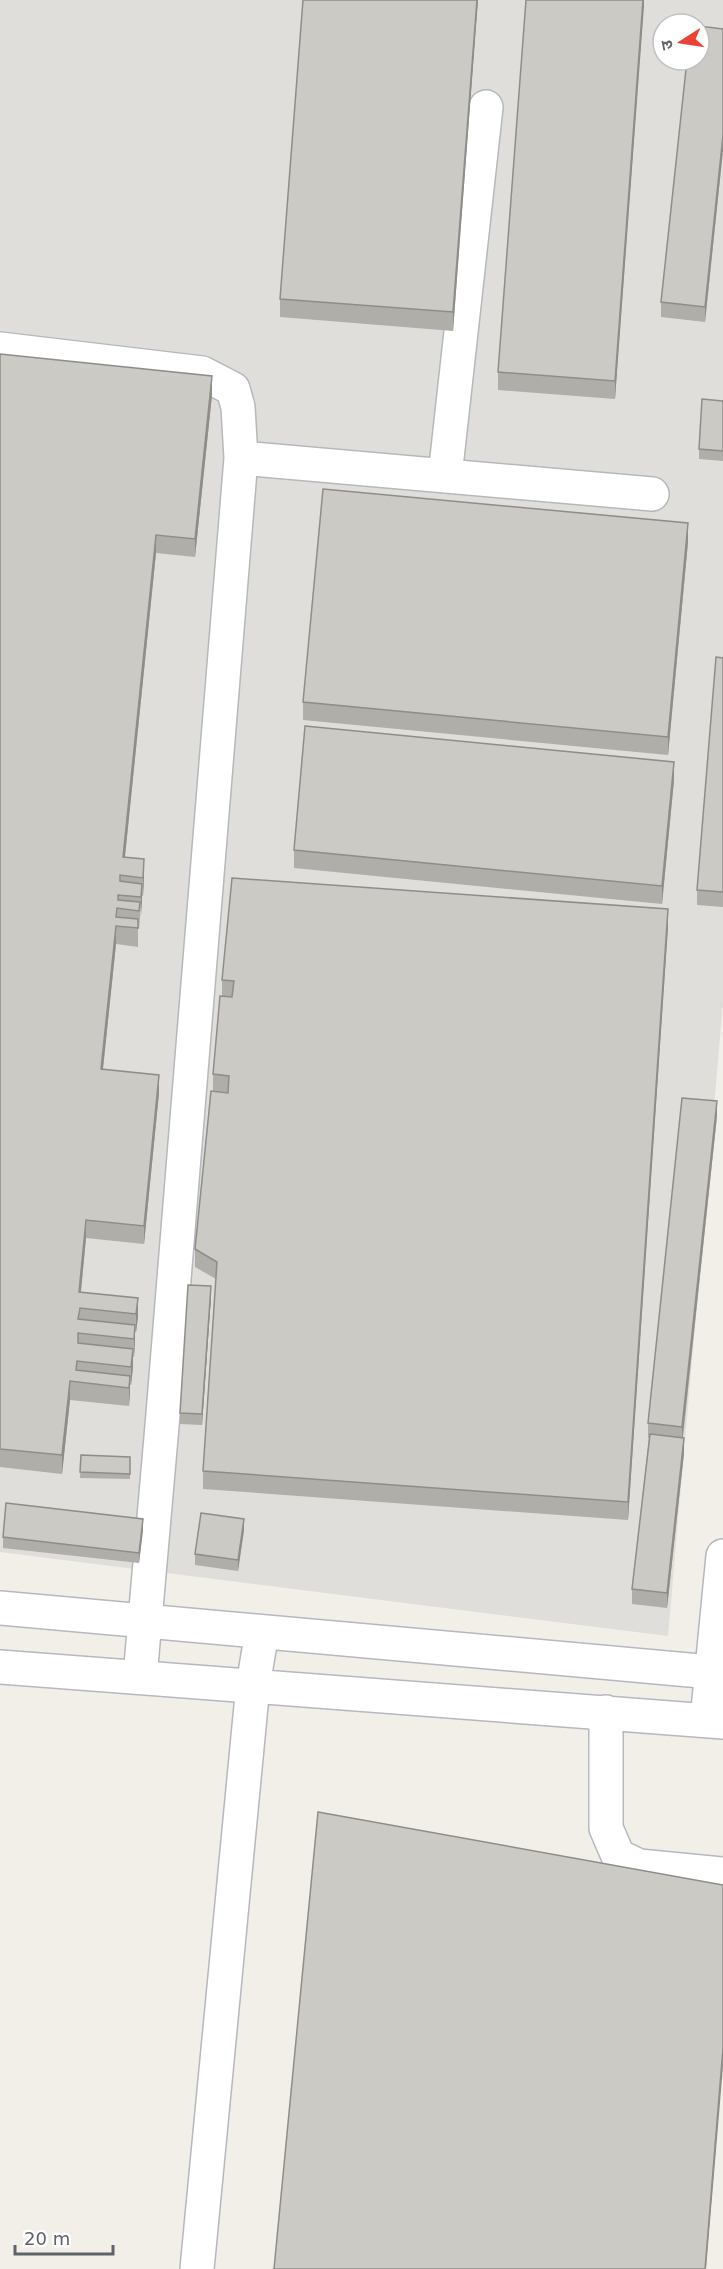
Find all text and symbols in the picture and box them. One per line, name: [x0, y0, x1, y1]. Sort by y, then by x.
north arrow: [651, 12, 711, 72]
text: उ: [656, 38, 677, 52]
scale bar: [15, 2218, 112, 2256]
text: 20 m: [24, 2228, 70, 2249]

